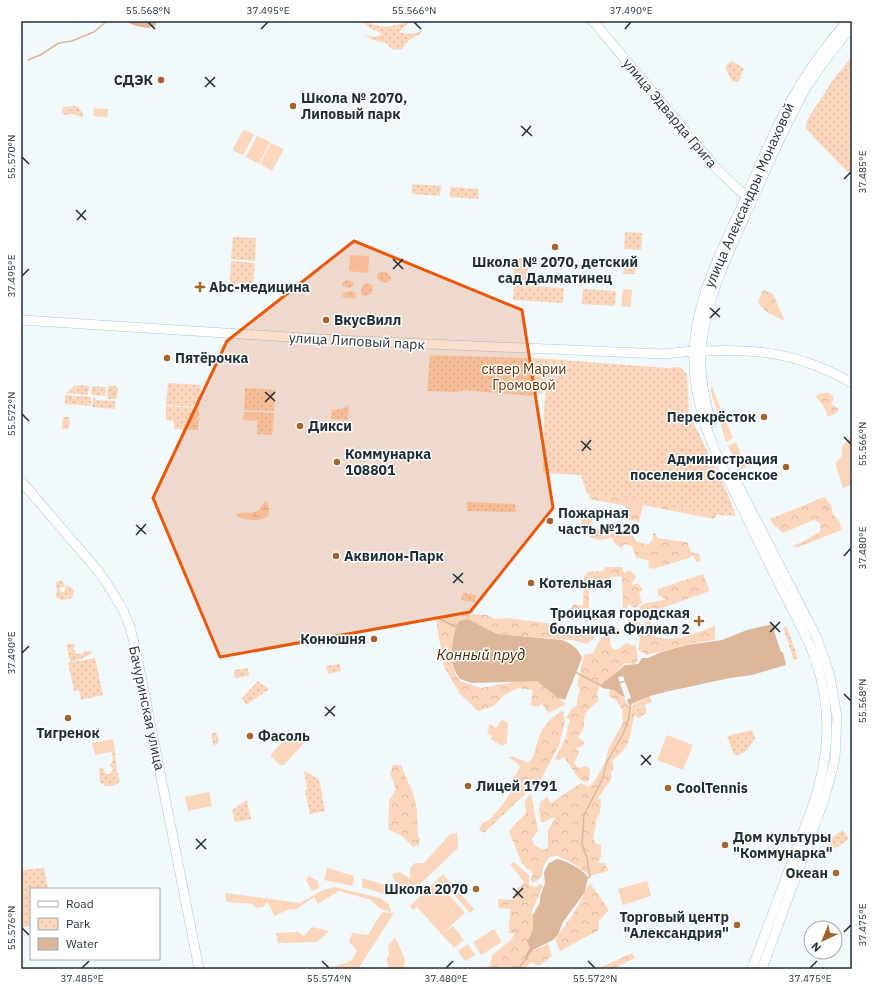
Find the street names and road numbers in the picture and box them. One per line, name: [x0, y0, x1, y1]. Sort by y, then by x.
street label: улица Эдварда Грига: [619, 55, 721, 172]
street label: улица Александры Монаховой: [700, 100, 798, 290]
street label: улица Липовый парк: [288, 328, 426, 354]
street label: Бачуринская улица: [125, 644, 169, 772]

